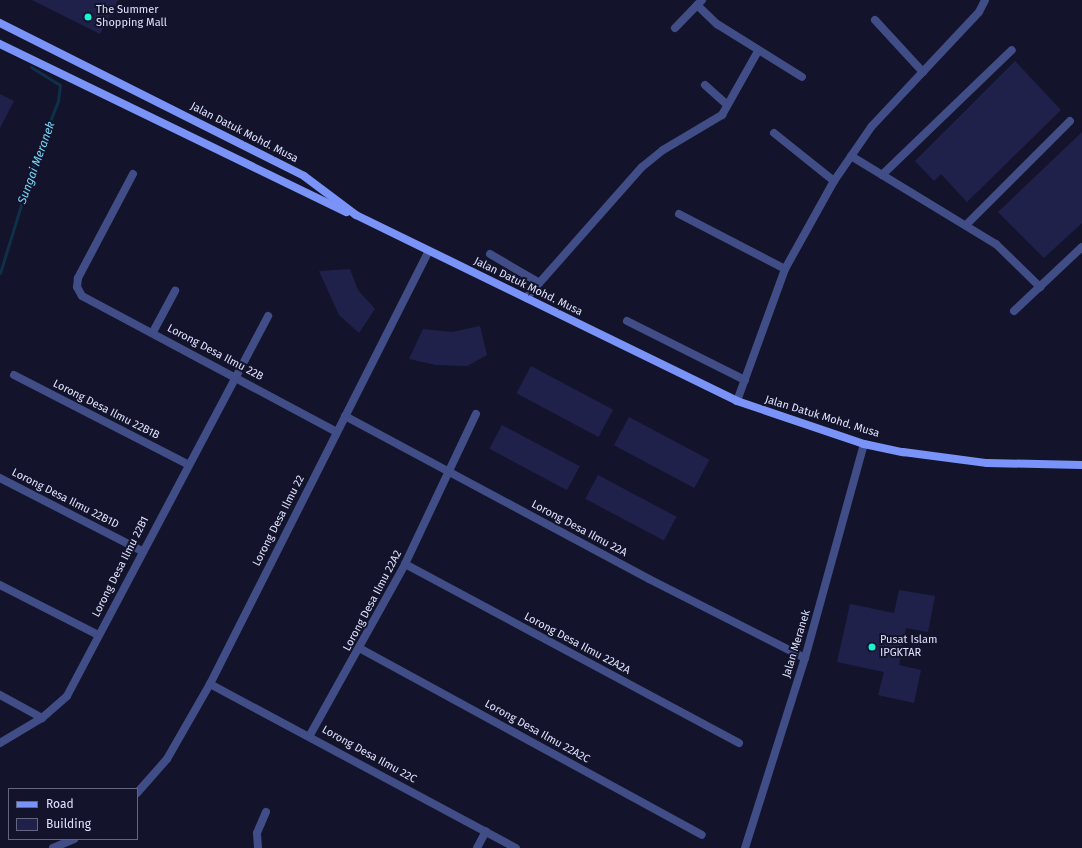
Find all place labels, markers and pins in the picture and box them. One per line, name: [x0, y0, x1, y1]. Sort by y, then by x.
place label: The Summer Shopping Mall: [96, 4, 167, 30]
marker: The Summer Shopping Mall: [83, 12, 93, 22]
place label: Pusat Islam IPGKTAR: [880, 634, 937, 660]
marker: Pusat Islam IPGKTAR: [867, 642, 877, 652]

